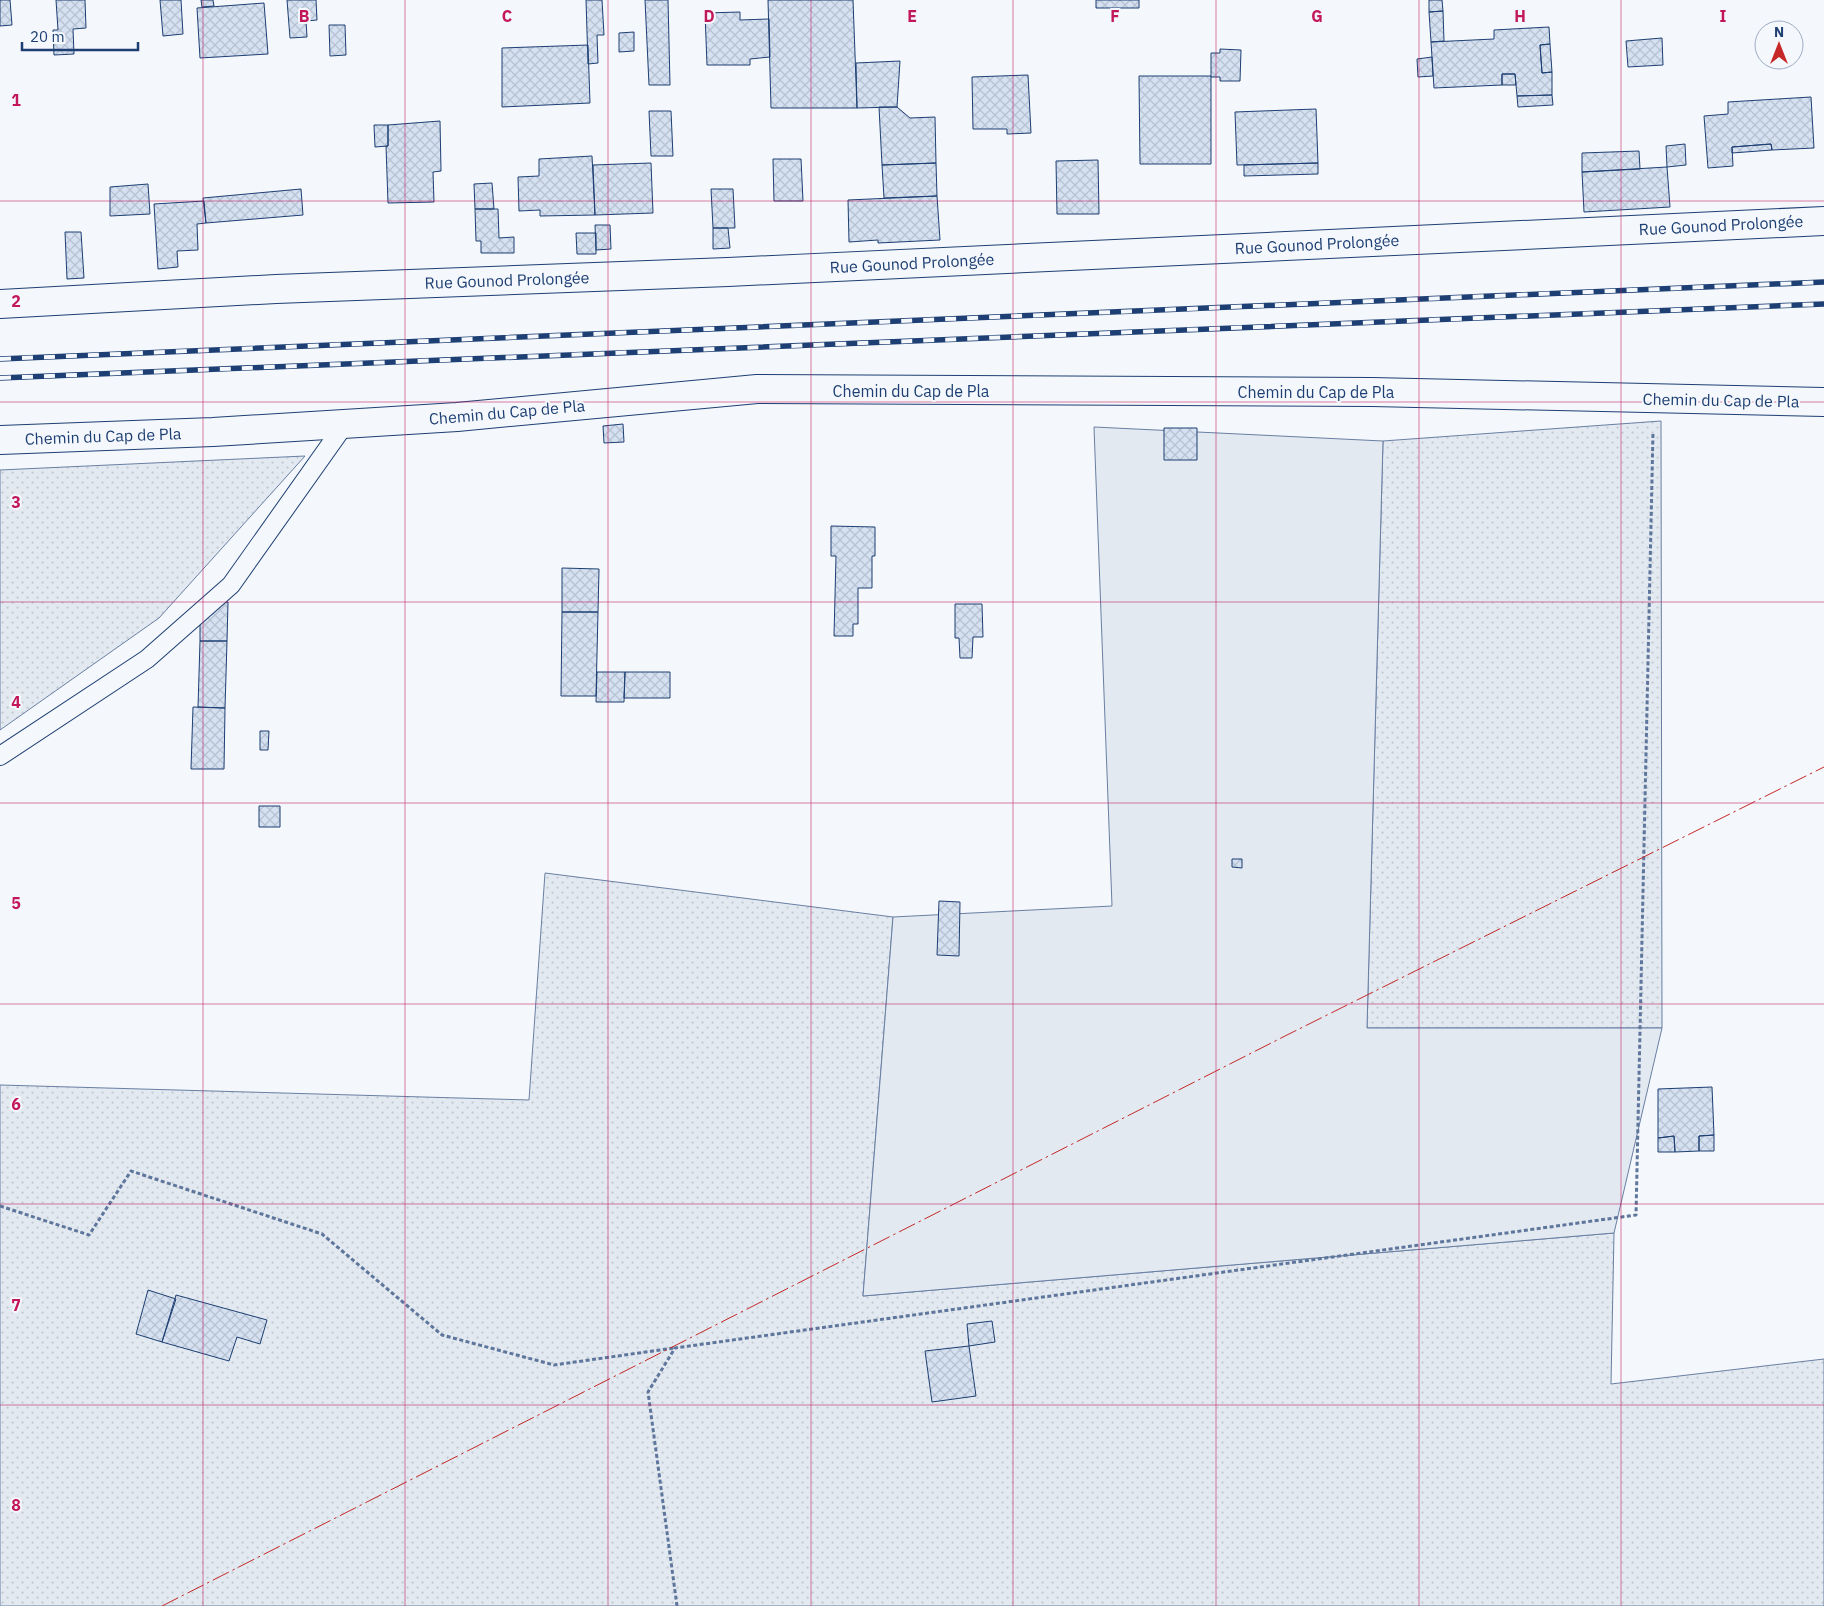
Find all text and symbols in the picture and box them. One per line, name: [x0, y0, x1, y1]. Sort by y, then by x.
text: B: [299, 6, 310, 26]
text: C: [502, 6, 512, 26]
text: D: [703, 6, 715, 26]
text: E: [907, 6, 917, 26]
text: F: [1110, 6, 1120, 26]
text: G: [1311, 6, 1323, 26]
text: H: [1514, 6, 1526, 26]
text: I: [1720, 6, 1727, 26]
scale bar: [22, 20, 139, 52]
north arrow: [1754, 20, 1804, 70]
text: N: [1774, 23, 1784, 41]
text: 20 m: [30, 27, 65, 46]
text: 1: [11, 90, 21, 110]
street label: Rue Gounod Prolongée: [1638, 211, 1804, 239]
street label: Rue Gounod Prolongée: [1234, 230, 1400, 258]
street label: Rue Gounod Prolongée: [829, 249, 995, 277]
street label: Rue Gounod Prolongée: [424, 267, 590, 293]
text: 2: [11, 291, 21, 311]
street label: Chemin du Cap de Pla: [833, 381, 990, 401]
street label: Chemin du Cap de Pla: [1238, 382, 1395, 402]
street label: Chemin du Cap de Pla: [1642, 389, 1800, 411]
street label: Chemin du Cap de Pla: [428, 395, 586, 429]
street label: Chemin du Cap de Pla: [24, 423, 182, 449]
text: 3: [11, 492, 21, 512]
text: 4: [11, 692, 21, 712]
text: 5: [11, 893, 21, 913]
text: 6: [11, 1094, 21, 1114]
text: 7: [11, 1295, 21, 1315]
text: 8: [11, 1495, 21, 1515]

